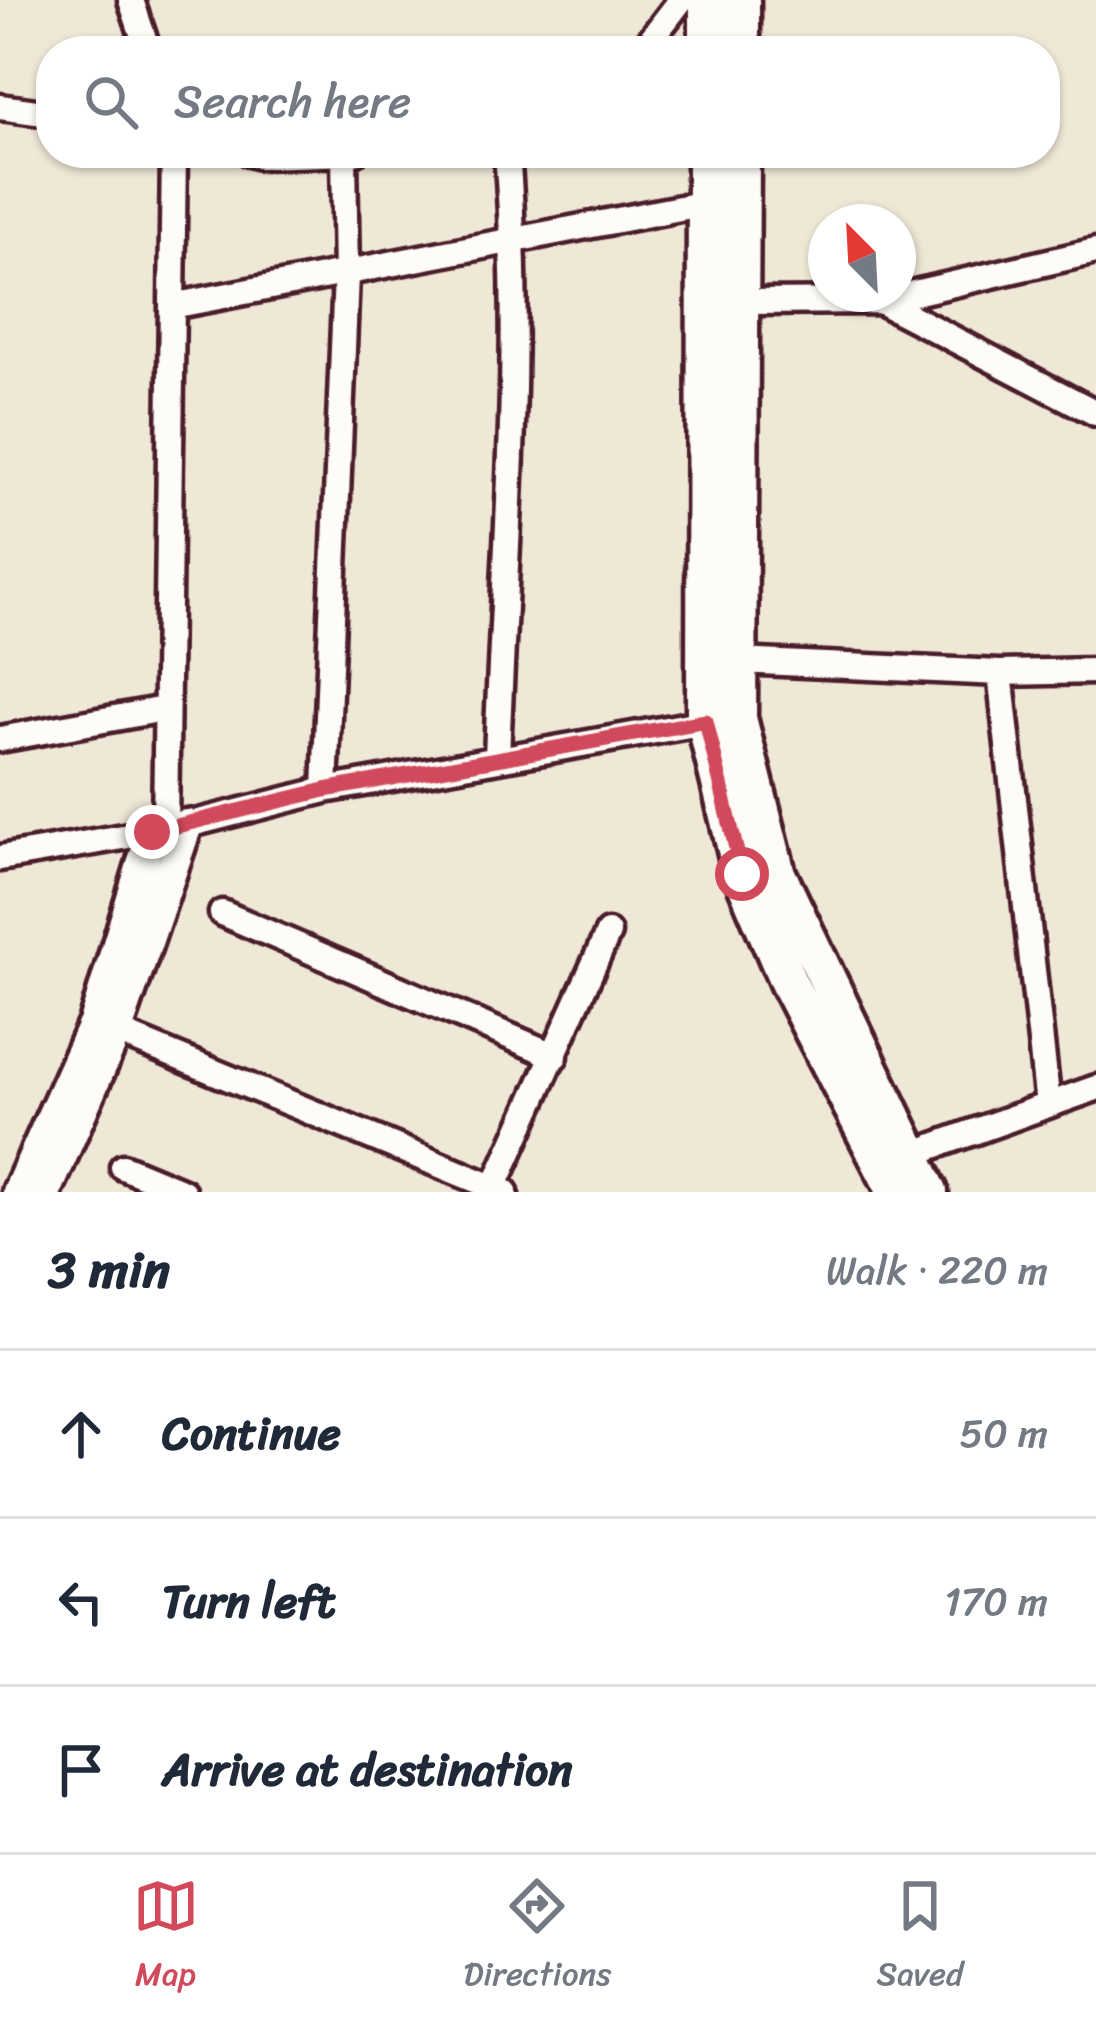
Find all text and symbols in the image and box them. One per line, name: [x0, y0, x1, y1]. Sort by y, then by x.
search box: [36, 36, 1060, 168]
text: Search here: [174, 62, 411, 142]
icon: search: [78, 69, 144, 135]
north arrow: [808, 204, 916, 312]
route end: [125, 805, 179, 859]
route start: [715, 847, 769, 901]
text: 3 min: [48, 1225, 170, 1315]
text: Walk · 220 m: [826, 1236, 1048, 1305]
text: Continue: [162, 1394, 341, 1474]
text: 50 m: [959, 1399, 1048, 1468]
icon: ahead: [48, 1401, 114, 1467]
text: Turn left: [162, 1562, 335, 1642]
text: 170 m: [944, 1567, 1048, 1636]
icon: left: [48, 1569, 114, 1635]
text: Arrive at destination: [162, 1730, 572, 1810]
icon: arrive: [48, 1737, 114, 1803]
tab: Map: [133, 1873, 199, 2003]
tab: Directions: [464, 1873, 611, 2003]
tab: Saved: [876, 1873, 963, 2003]

